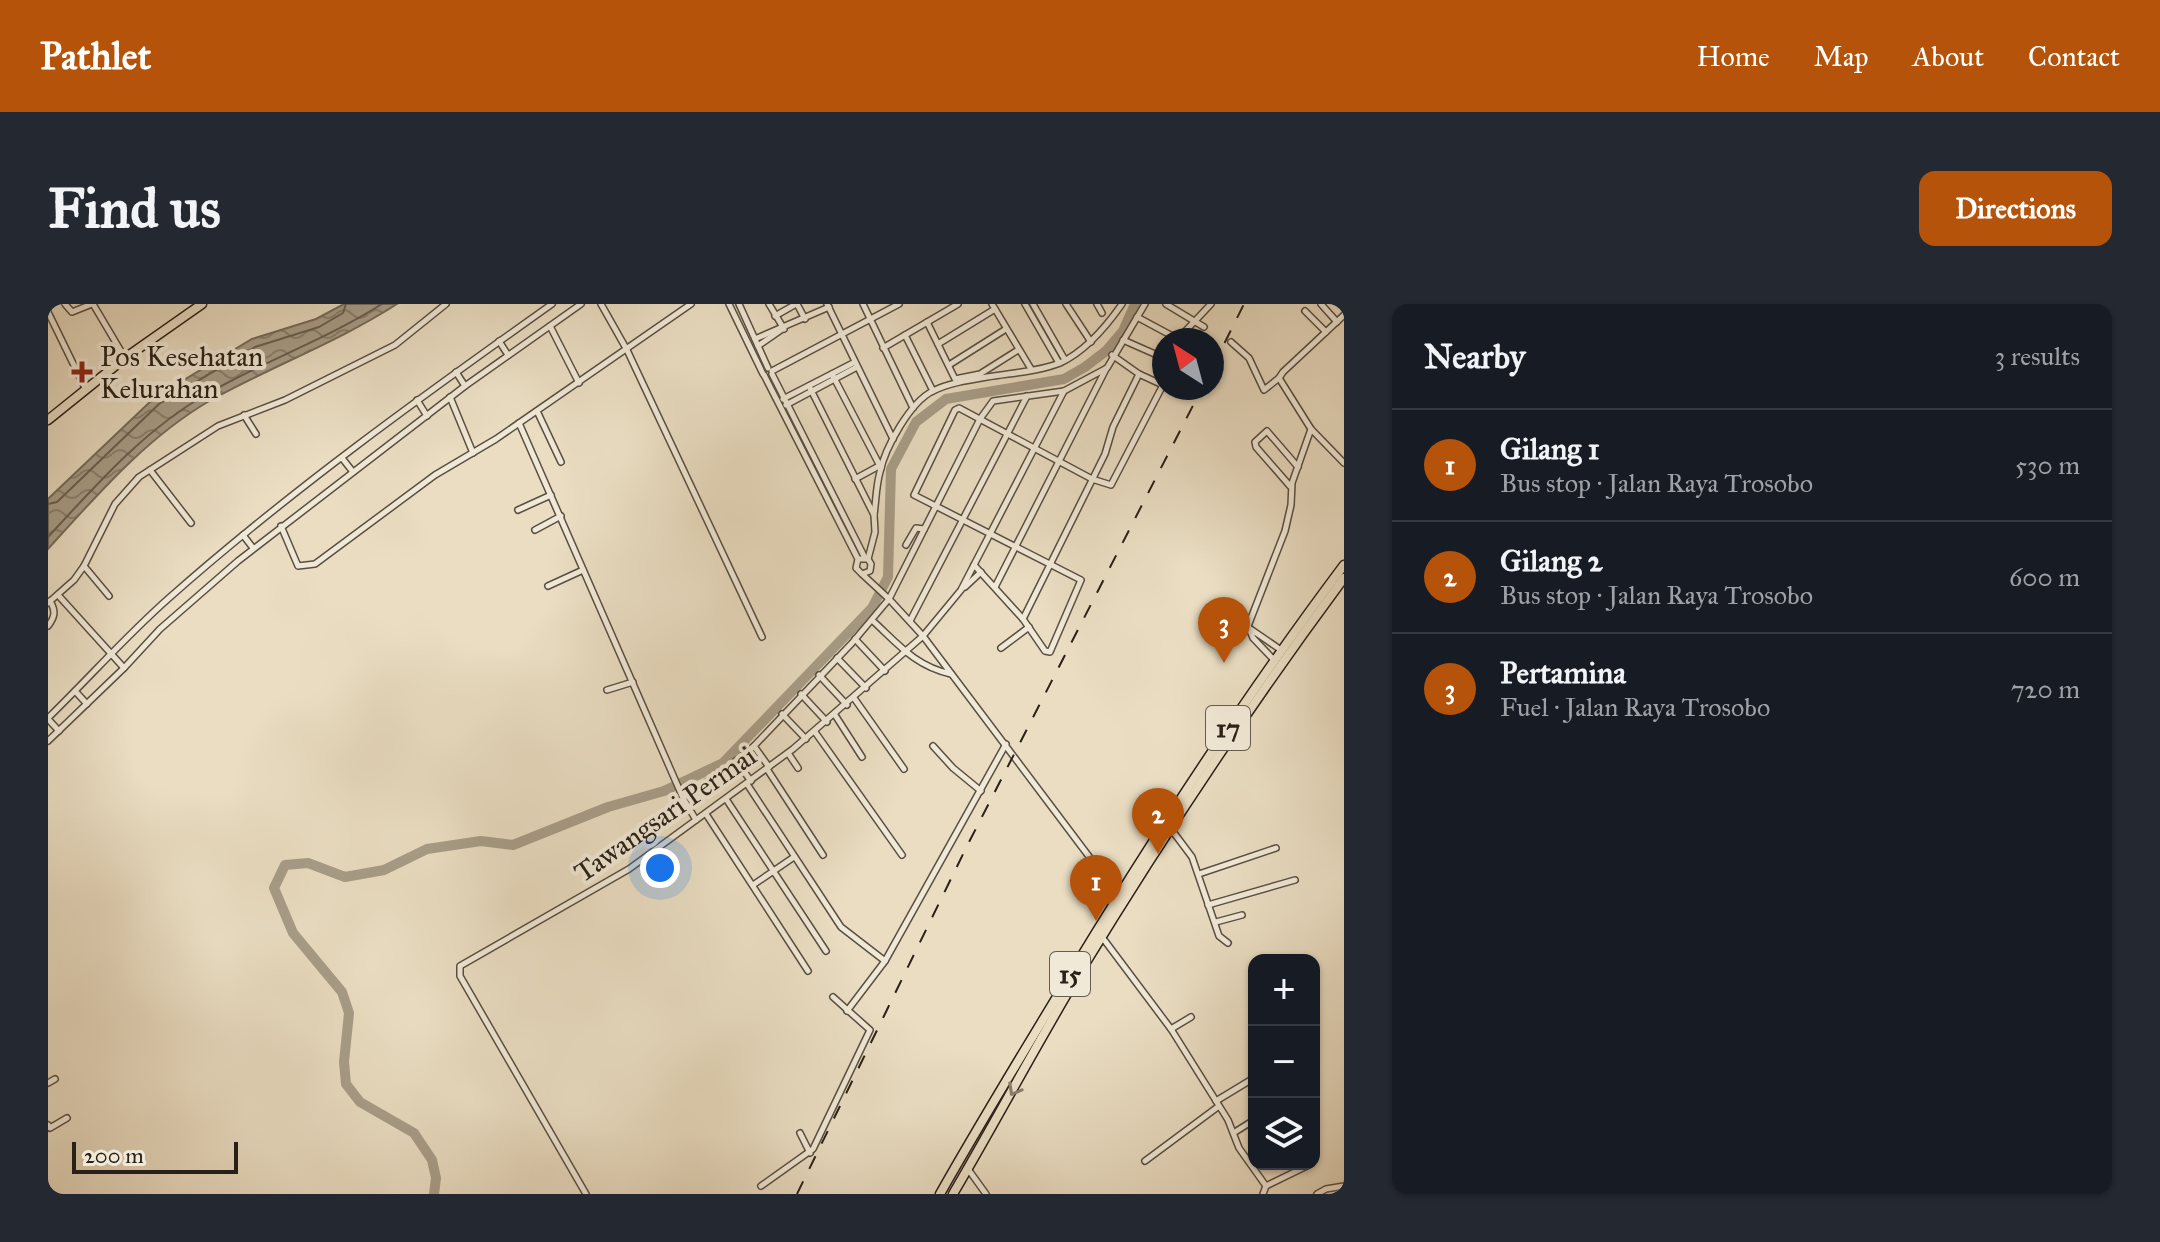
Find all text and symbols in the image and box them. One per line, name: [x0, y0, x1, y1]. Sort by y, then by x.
text: Pathlet: [40, 33, 151, 79]
text: Home: [1697, 39, 1770, 74]
text: Map: [1814, 39, 1868, 74]
text: About: [1912, 39, 1984, 74]
text: Contact: [2028, 39, 2120, 74]
button: Directions: [1919, 171, 2112, 246]
text: Find us: [48, 174, 221, 242]
north arrow: [1152, 328, 1224, 400]
text: Nearby: [1424, 336, 1526, 377]
place label: Pos Kesehatan Kelurahan: [100, 339, 263, 406]
text: 3 results: [1995, 340, 2080, 372]
marker: Pos Kesehatan Kelurahan: [71, 361, 93, 383]
text: Gilang 1: [1500, 431, 1600, 467]
text: 1: [1445, 449, 1455, 481]
text: 530 m: [2015, 449, 2080, 481]
text: Bus stop · Jalan Raya Trosobo: [1500, 467, 1813, 499]
text: Gilang 2: [1500, 543, 1602, 579]
text: 2: [1444, 561, 1456, 593]
text: 600 m: [2009, 561, 2080, 593]
text: Bus stop · Jalan Raya Trosobo: [1500, 579, 1813, 611]
pin: 3: [1198, 597, 1250, 663]
text: Pertamina: [1500, 655, 1626, 691]
text: 3: [1445, 673, 1455, 705]
text: 720 m: [2011, 673, 2080, 705]
text: Fuel · Jalan Raya Trosobo: [1500, 691, 1770, 723]
road number: 17: [1206, 706, 1250, 750]
street label: Tawangsari Permai: [567, 738, 763, 890]
pin: 2: [1132, 788, 1184, 854]
your location: [640, 848, 680, 888]
pin: 1: [1070, 855, 1122, 921]
road number: 15: [1050, 952, 1090, 996]
map controls: [1248, 954, 1320, 1170]
button: +: [1248, 954, 1320, 1026]
button: −: [1248, 1026, 1320, 1098]
one-way arrow: [1008, 1082, 1023, 1096]
button: layers: [1248, 1098, 1320, 1170]
scale bar: [72, 1138, 238, 1174]
text: 200 m: [84, 1142, 144, 1169]

